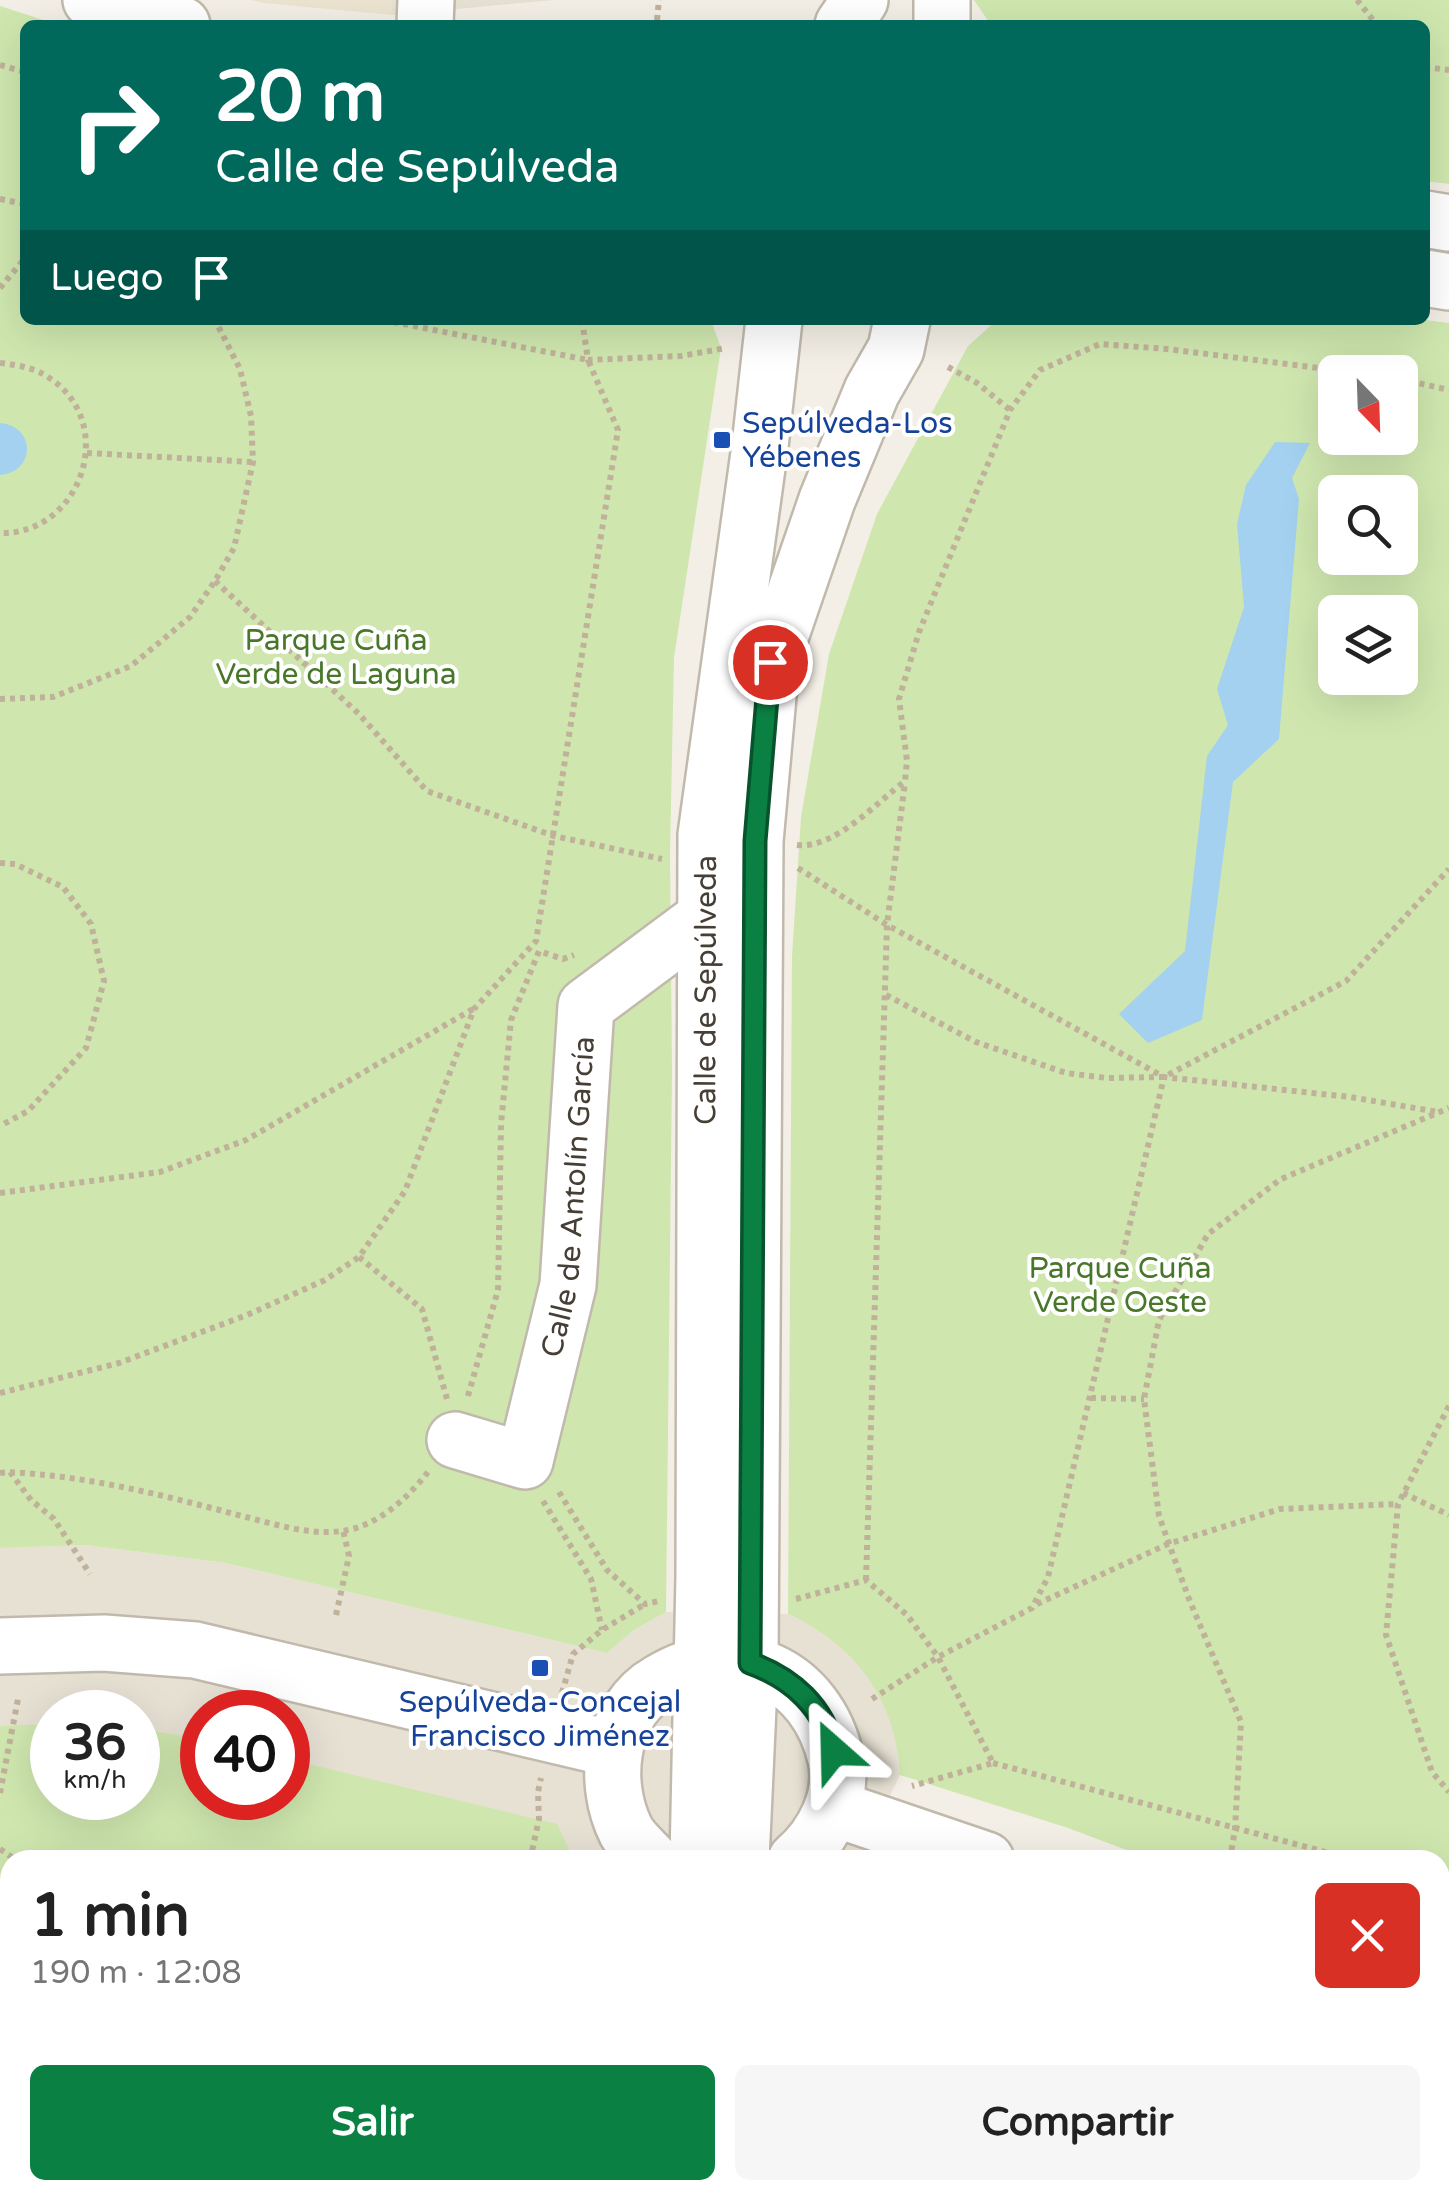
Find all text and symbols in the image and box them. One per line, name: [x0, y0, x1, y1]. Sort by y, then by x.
text: 20 m: [215, 56, 385, 140]
icon: right: [50, 60, 180, 190]
text: Calle de Sepúlveda: [215, 141, 620, 195]
icon: arrive: [184, 250, 239, 305]
text: Luego: [50, 255, 164, 301]
north arrow: [1318, 355, 1418, 455]
map controls: [1318, 355, 1418, 695]
place label: Sepúlveda-Los Yébenes: [742, 405, 953, 476]
marker: Sepúlveda-Los Yébenes: [711, 429, 733, 451]
button: search: [1318, 475, 1418, 575]
button: layers: [1318, 595, 1418, 695]
pin: [728, 620, 813, 705]
park label: Parque Cuña Verde de Laguna: [215, 622, 457, 693]
icon: arrive: [743, 635, 798, 690]
street label: Calle de Sepúlveda: [687, 855, 725, 1125]
street label: Calle de Antolín García: [533, 1035, 603, 1361]
park label: Parque Cuña Verde Oeste: [1028, 1250, 1212, 1321]
marker: Sepúlveda-Concejal Francisco Jiménez: [529, 1657, 551, 1679]
place label: Sepúlveda-Concejal Francisco Jiménez: [399, 1684, 681, 1755]
speed limit sign: 40: [180, 1690, 310, 1820]
position arrow: [782, 1699, 886, 1803]
text: 36: [64, 1713, 126, 1773]
text: km/h: [64, 1765, 126, 1795]
text: 1 min: [30, 1880, 190, 1952]
button: close: [1315, 1883, 1420, 1988]
text: 190 m · 12:08: [30, 1954, 242, 1992]
button: Salir: [30, 2065, 715, 2180]
button: Compartir: [735, 2065, 1420, 2180]

